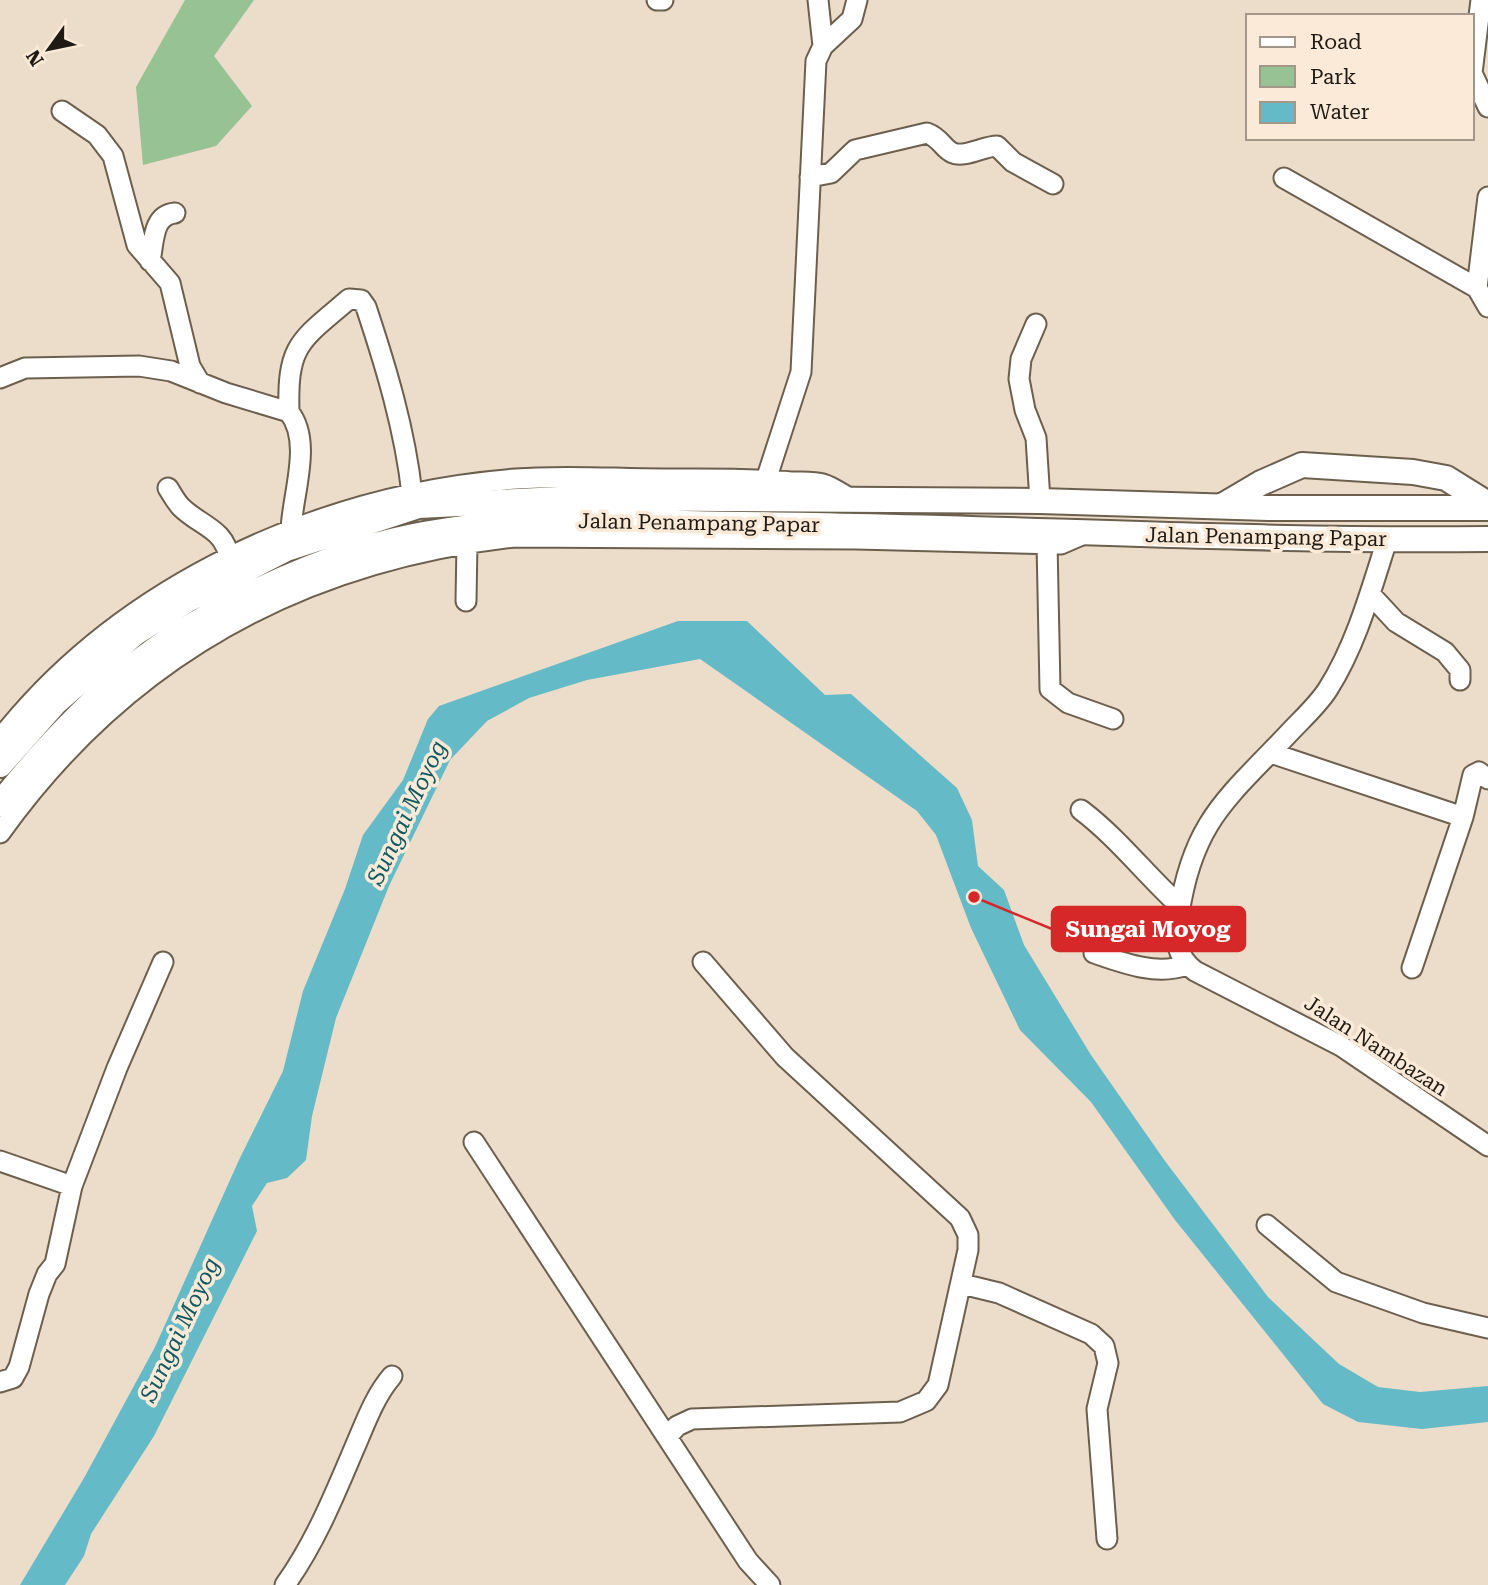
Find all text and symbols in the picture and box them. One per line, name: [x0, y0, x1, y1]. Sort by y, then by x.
north arrow: [14, 14, 84, 84]
legend: [1246, 14, 1474, 140]
text: Road: [1310, 30, 1362, 54]
text: N: [21, 45, 49, 70]
text: Park: [1310, 65, 1356, 89]
text: Water: [1310, 100, 1370, 124]
street label: Jalan Penampang Papar: [578, 509, 820, 537]
street label: Jalan Penampang Papar: [1145, 523, 1387, 551]
water label: Sungai Moyog: [361, 737, 452, 890]
callout: Sungai Moyog: [1052, 907, 1245, 951]
text: Sungai Moyog: [1066, 916, 1231, 943]
street label: Jalan Nambazan: [1300, 991, 1452, 1101]
water label: Sungai Moyog: [134, 1254, 225, 1407]

